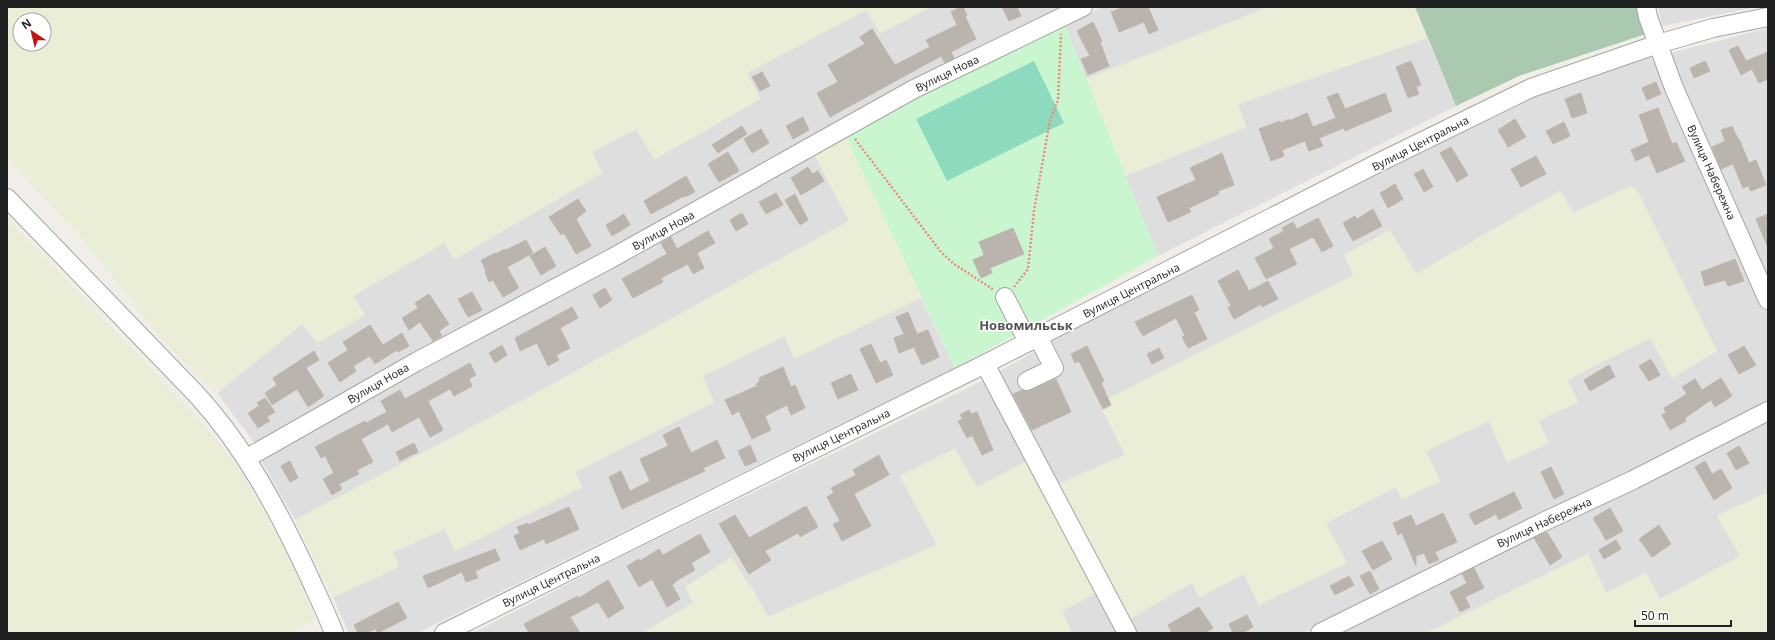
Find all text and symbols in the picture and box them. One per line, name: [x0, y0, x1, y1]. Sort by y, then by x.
north arrow: [12, 12, 52, 52]
text: N: [18, 15, 34, 32]
street label: Вулиця Нова: [913, 51, 981, 95]
street label: Вулиця Центральна: [1369, 112, 1471, 174]
street label: Вулиця Набережна: [1684, 122, 1740, 222]
street label: Вулиця Нова: [629, 207, 697, 253]
street label: Вулиця Центральна: [1080, 259, 1182, 321]
district label: Новомильськ: [979, 316, 1074, 334]
street label: Вулиця Нова: [344, 359, 412, 407]
street label: Вулиця Центральна: [790, 405, 892, 465]
street label: Вулиця Набережна: [1494, 493, 1594, 551]
street label: Вулиця Центральна: [500, 550, 602, 610]
scale bar: [1635, 602, 1731, 628]
text: 50 m: [1641, 607, 1669, 624]

